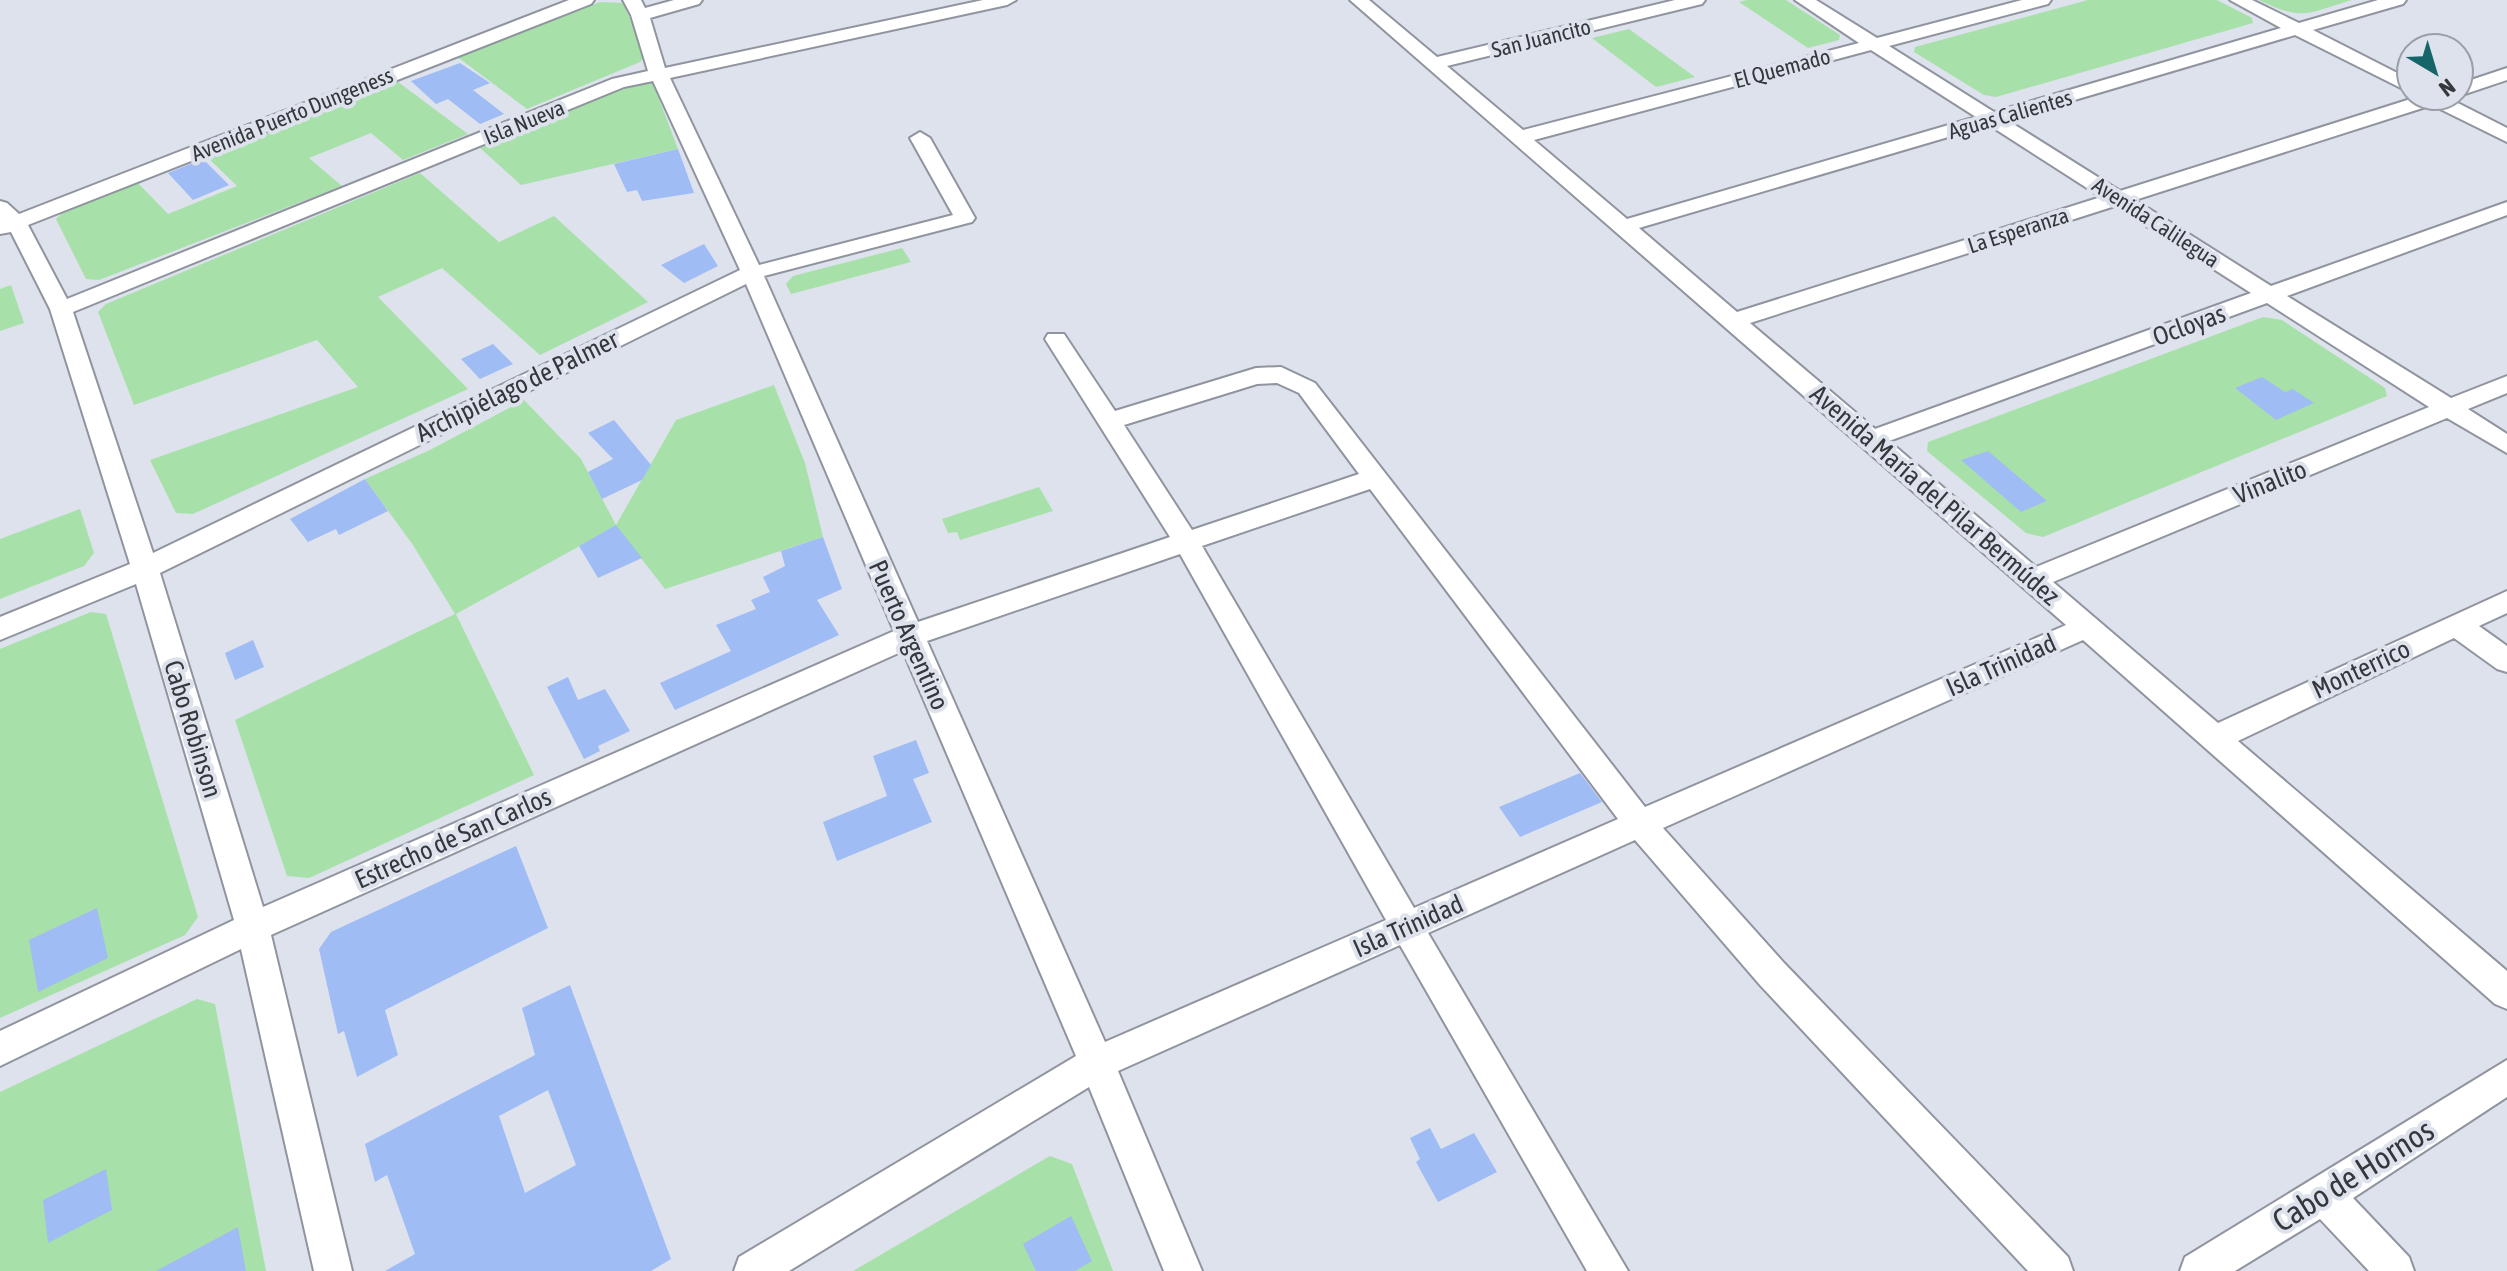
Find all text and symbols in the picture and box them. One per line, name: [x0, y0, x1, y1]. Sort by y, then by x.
street label: San Juancito: [1489, 13, 1593, 63]
north arrow: [2395, 32, 2475, 112]
street label: El Quemado: [1731, 43, 1833, 93]
street label: Avenida Puerto Dungeness: [187, 62, 397, 166]
text: N: [2434, 74, 2460, 102]
street label: Aguas Calientes: [1945, 84, 2075, 144]
street label: Isla Nueva: [480, 94, 568, 150]
street label: Avenida Calilegua: [2088, 171, 2224, 273]
street label: La Esperanza: [1964, 202, 2072, 258]
street label: Ocloyas: [2149, 298, 2229, 352]
street label: Archipiélago de Palmer: [411, 324, 623, 448]
street label: Avenida María del Pilar Bermúdez: [1804, 379, 2066, 611]
street label: Vinalito: [2229, 454, 2311, 510]
street label: Puerto Argentino: [863, 556, 955, 714]
street label: Isla Trinidad: [1941, 627, 2061, 703]
street label: Monterrico: [2307, 633, 2415, 705]
street label: Cabo Robinson: [158, 657, 228, 801]
street label: Estrecho de San Carlos: [350, 781, 556, 895]
street label: Isla Trinidad: [1348, 888, 1468, 964]
street label: Cabo de Hornos: [2266, 1111, 2440, 1239]

